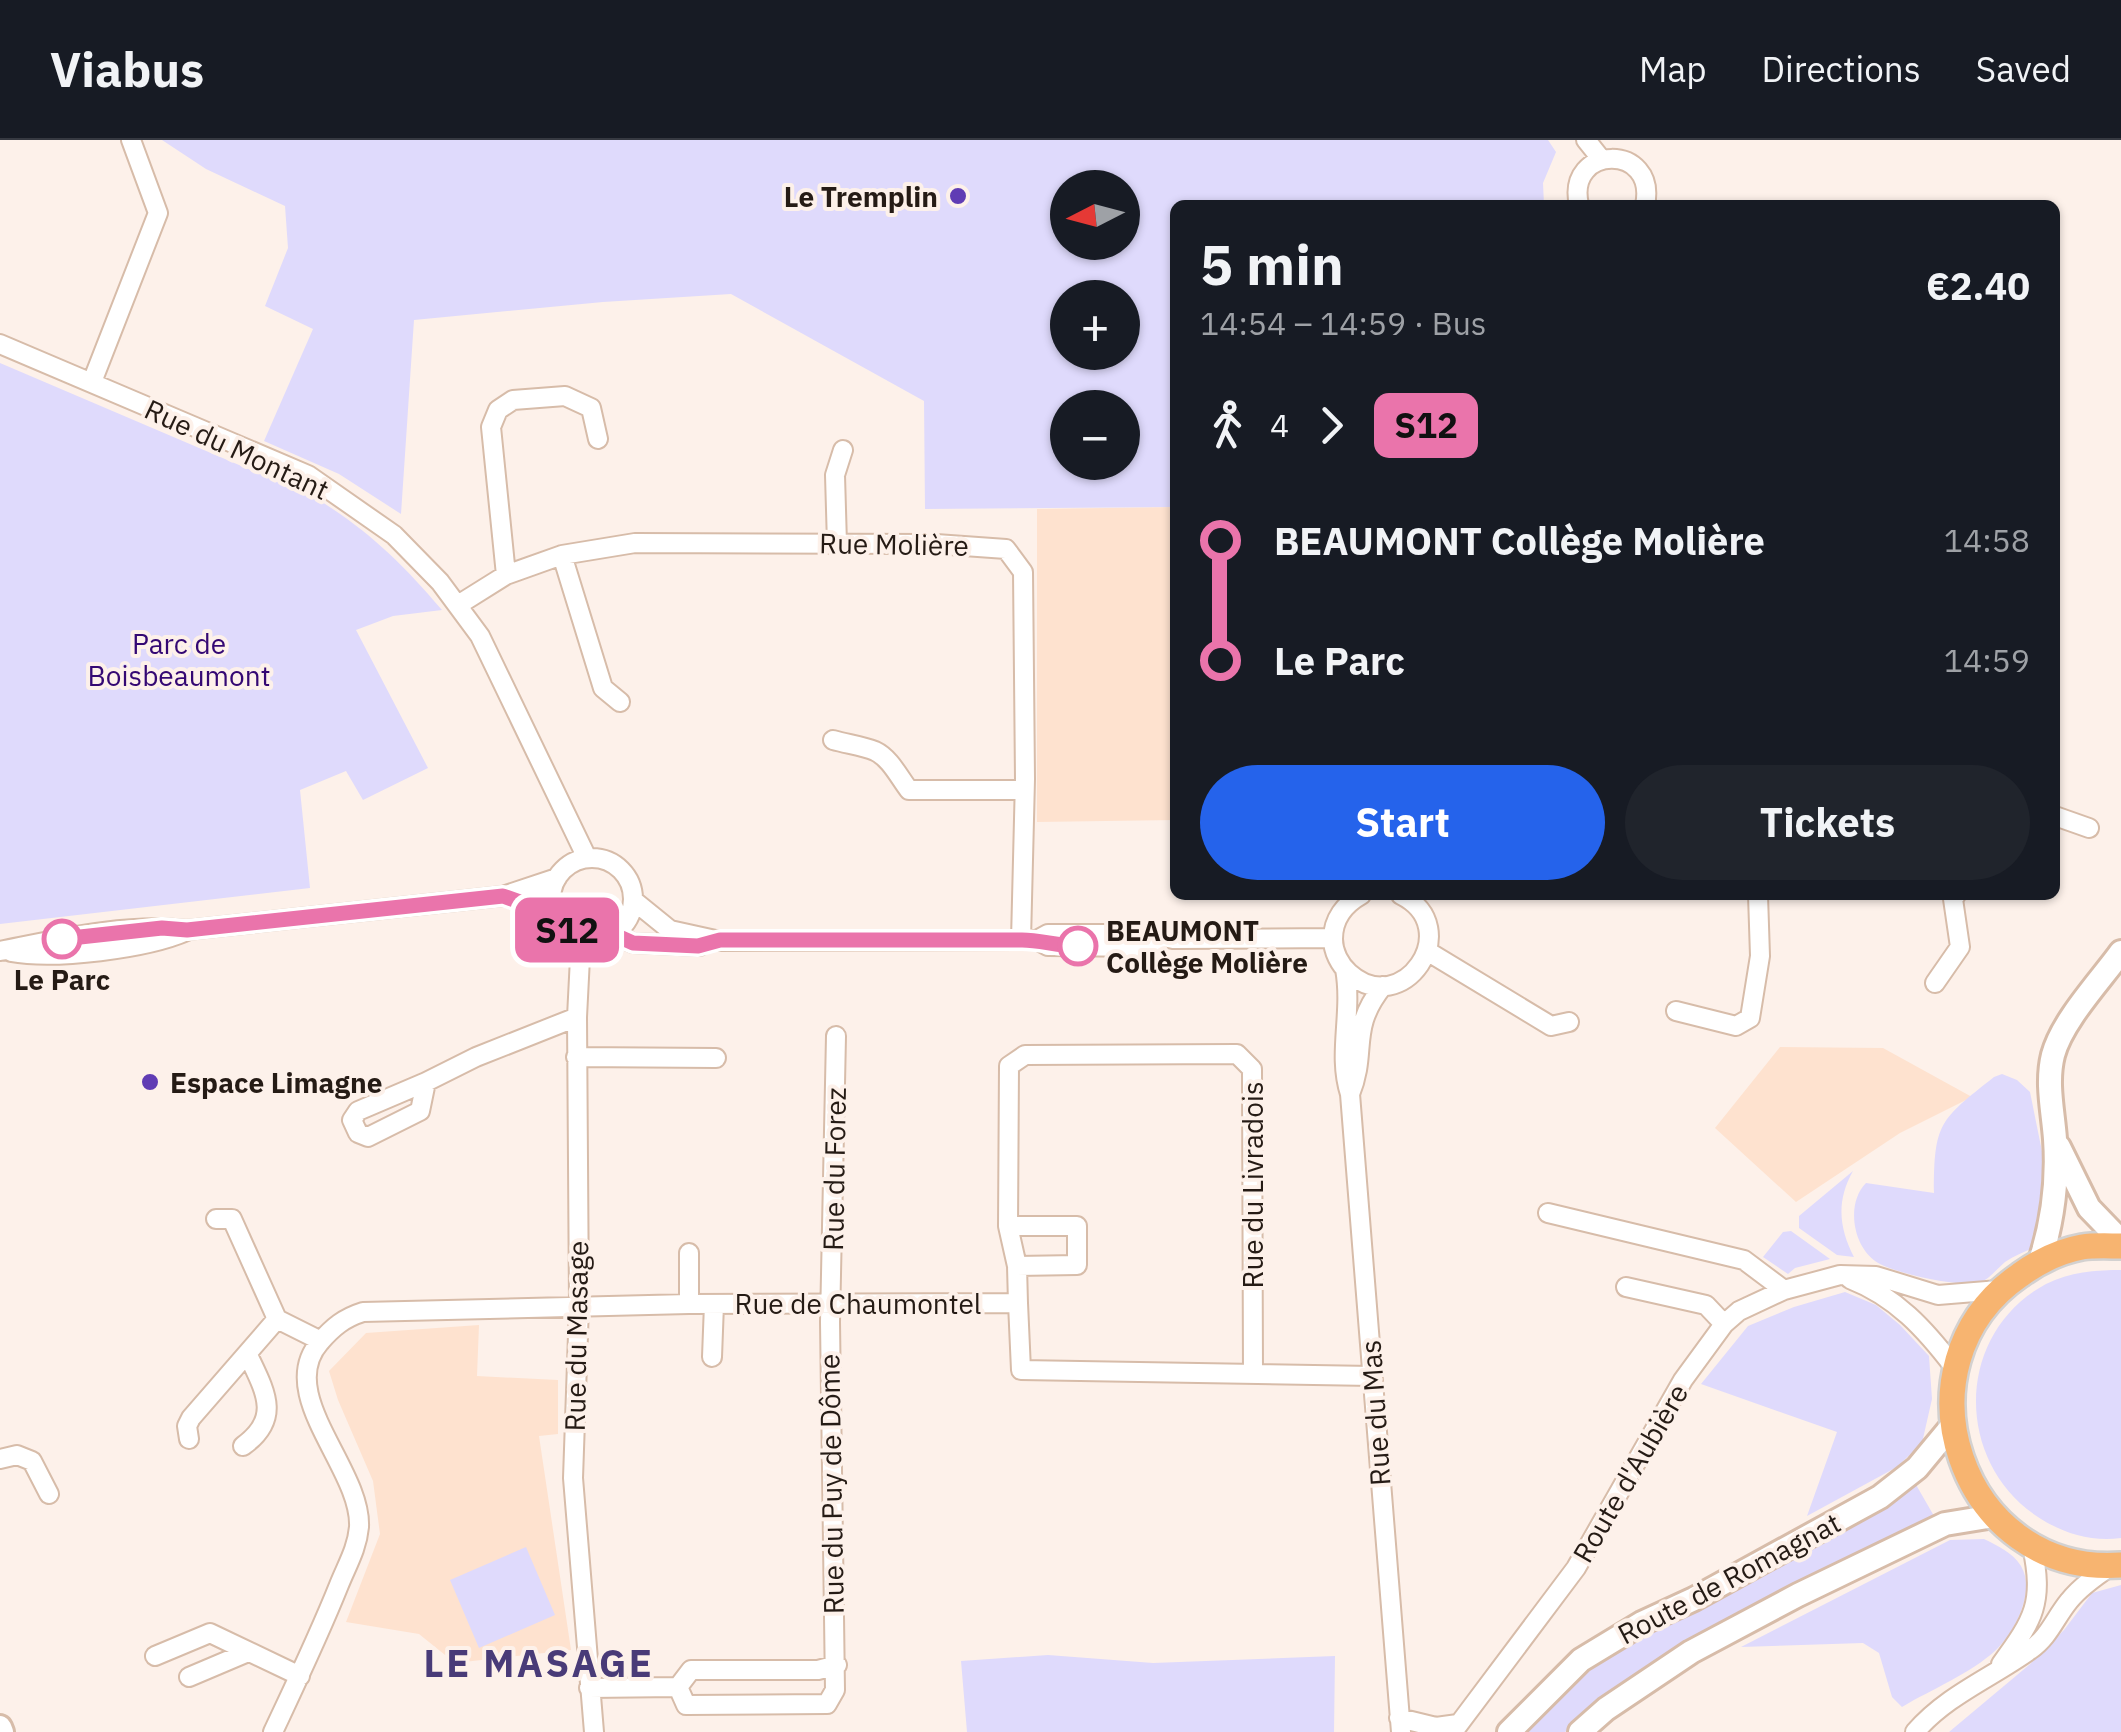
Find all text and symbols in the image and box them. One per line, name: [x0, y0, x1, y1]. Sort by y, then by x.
text: Viabus: [50, 38, 204, 100]
text: Map: [1639, 46, 1707, 92]
text: Directions: [1762, 46, 1921, 92]
text: Saved: [1976, 46, 2071, 92]
north arrow: [1050, 170, 1140, 260]
map controls: [1050, 170, 1140, 480]
place label: Le Tremplin: [784, 178, 938, 215]
marker: Le Tremplin: [947, 185, 969, 207]
text: 5 min: [1200, 229, 1344, 300]
text: €2.40: [1926, 261, 2030, 310]
button: +: [1050, 280, 1140, 370]
text: 14:54 – 14:59 · Bus: [1200, 302, 1486, 344]
street label: Rue du Montant: [139, 390, 335, 508]
button: −: [1050, 390, 1140, 480]
icon: walk: [1200, 398, 1255, 453]
icon: forward: [1304, 398, 1359, 453]
text: S12: [1394, 402, 1458, 448]
text: 4: [1270, 404, 1289, 446]
text: BEAUMONT Collège Molière: [1274, 516, 1765, 565]
text: 14:58: [1944, 519, 2030, 561]
street label: Rue Molière: [819, 524, 969, 564]
park label: Parc de Boisbeaumont: [88, 625, 270, 694]
text: Le Parc: [1274, 636, 1405, 685]
text: 14:59: [1944, 639, 2030, 681]
button: Start: [1200, 765, 1605, 880]
button: Tickets: [1625, 765, 2030, 880]
line badge: S12: [510, 898, 624, 962]
text: S12: [535, 907, 599, 953]
place label: BEAUMONT Collège Molière: [1106, 912, 1308, 981]
marker: Le Parc: [43, 920, 81, 958]
marker: BEAUMONT Collège Molière: [1059, 927, 1097, 965]
place label: Le Parc: [14, 961, 110, 998]
place label: Espace Limagne: [170, 1064, 382, 1101]
marker: Espace Limagne: [139, 1071, 161, 1093]
street label: Rue du Livradois: [1234, 1081, 1271, 1289]
street label: Rue du Forez: [814, 1087, 854, 1251]
street label: Rue du Masage: [556, 1240, 596, 1432]
street label: Rue de Chaumontel: [735, 1285, 981, 1322]
street label: Rue du Mas: [1351, 1339, 1399, 1487]
street label: Rue du Puy de Dôme: [810, 1353, 852, 1615]
street label: Route d'Aubière: [1564, 1377, 1696, 1569]
street label: Route de Romagnat: [1611, 1504, 1847, 1652]
district label: LE MASAGE: [424, 1638, 654, 1687]

